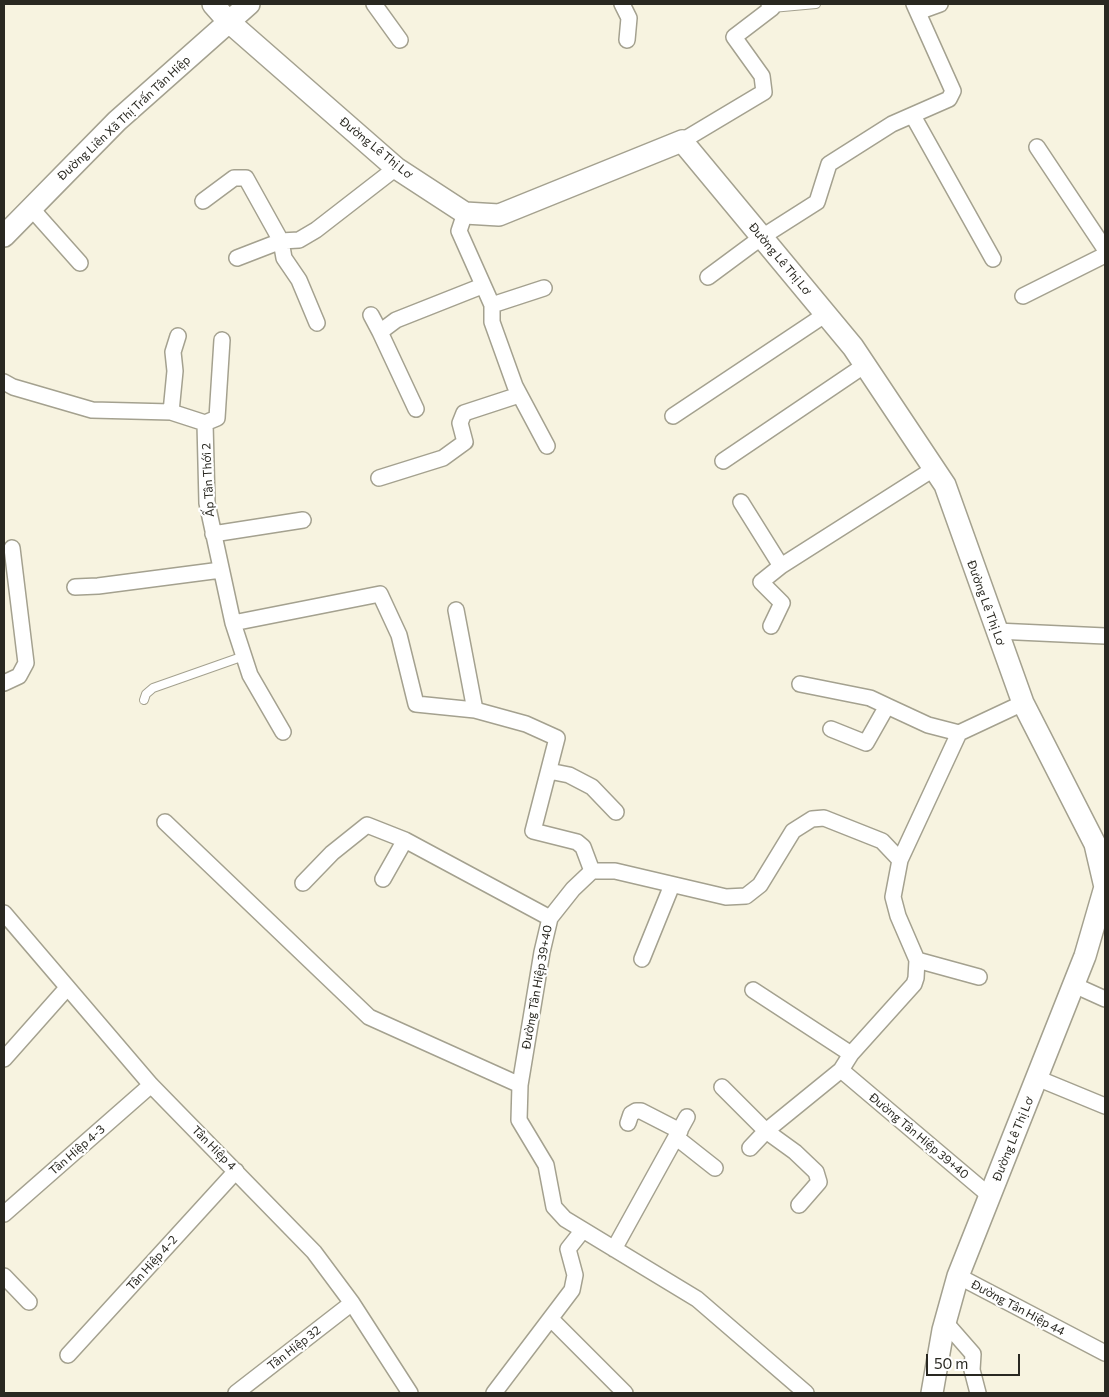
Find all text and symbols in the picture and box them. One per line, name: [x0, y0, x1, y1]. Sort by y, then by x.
street label: Đường Liên Xã Thị Trấn Tân Hiệp: [55, 53, 193, 183]
street label: Đường Lê Thị Lơ: [337, 114, 415, 182]
street label: Đường Lê Thị Lơ: [746, 220, 814, 298]
street label: Ấp Tân Thới 2: [199, 443, 217, 517]
street label: Đường Lê Thị Lơ: [964, 558, 1008, 648]
street label: Đường Tân Hiệp 39+40: [519, 924, 555, 1050]
street label: Đường Tân Hiệp 39+40: [866, 1090, 972, 1182]
street label: Đường Lê Thị Lơ: [990, 1095, 1036, 1183]
street label: Tân Hiệp 4-3: [46, 1122, 108, 1178]
street label: Tân Hiệp 4: [189, 1123, 239, 1173]
street label: Tân Hiệp 4-2: [124, 1233, 180, 1293]
street label: Đường Tân Hiệp 44: [969, 1277, 1067, 1339]
street label: Tân Hiệp 32: [265, 1323, 323, 1373]
scale bar: [929, 1344, 1023, 1376]
text: 50 m: [934, 1354, 968, 1372]

